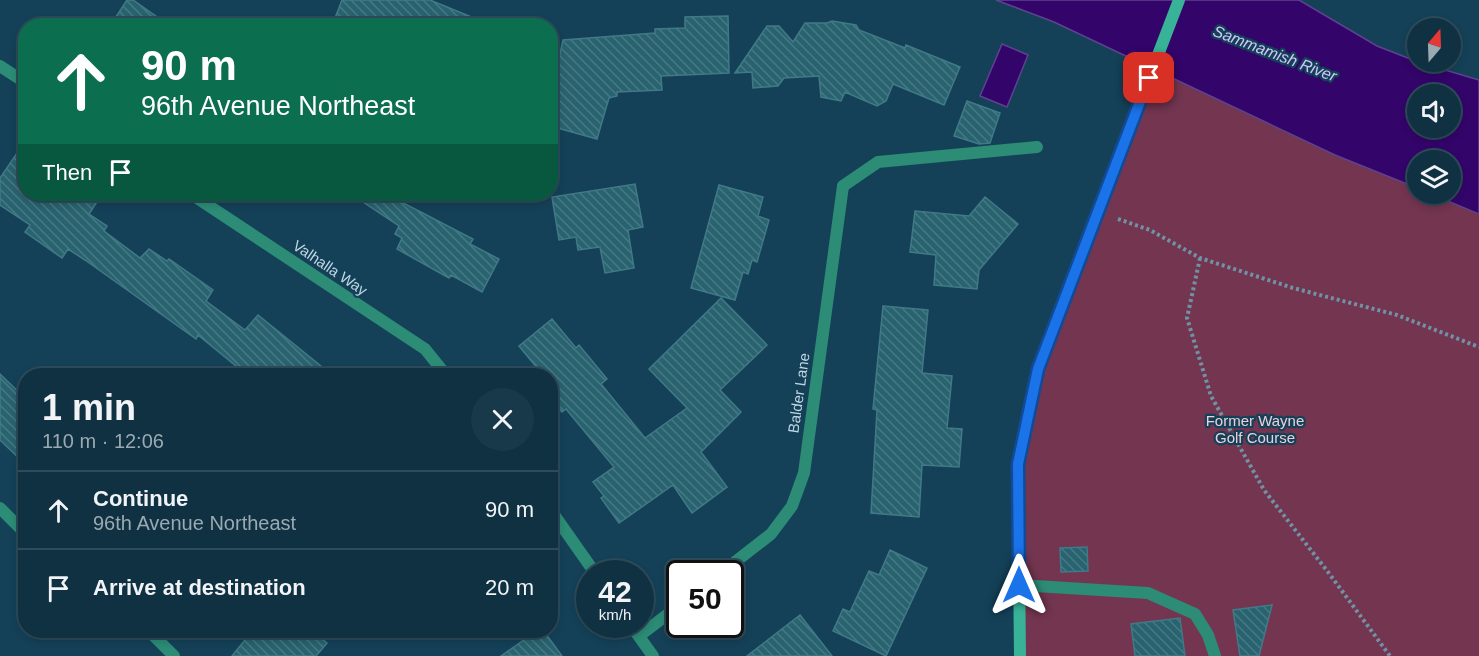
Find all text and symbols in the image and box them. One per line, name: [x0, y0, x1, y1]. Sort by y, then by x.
north arrow: [1407, 18, 1461, 72]
map controls: [1407, 18, 1461, 204]
water label: Sammamish River: [1211, 22, 1339, 85]
icon: ahead: [42, 42, 120, 120]
text: 90 m: [141, 42, 237, 89]
pin: [1123, 52, 1174, 103]
icon: arrive: [1132, 61, 1165, 94]
button: sound: [1407, 84, 1461, 138]
text: 96th Avenue Northeast: [141, 91, 415, 121]
button: layers: [1407, 150, 1461, 204]
icon: arrive: [104, 156, 137, 189]
text: Then: [42, 160, 92, 185]
street label: Valhalla Way: [290, 237, 371, 299]
street label: Balder Lane: [784, 352, 813, 434]
text: 1 min: [42, 387, 136, 428]
button: close: [471, 388, 534, 451]
park label: Former Wayne Golf Course: [1206, 412, 1304, 446]
text: 110 m · 12:06: [42, 430, 164, 452]
text: Continue: [93, 486, 188, 511]
icon: ahead: [42, 494, 75, 527]
text: 90 m: [485, 497, 534, 522]
text: 96th Avenue Northeast: [93, 512, 296, 534]
position arrow: [987, 553, 1051, 617]
speed limit sign: 50: [666, 560, 744, 638]
icon: arrive: [42, 572, 75, 605]
text: Arrive at destination: [93, 575, 306, 600]
text: 20 m: [485, 575, 534, 600]
text: 42: [598, 575, 632, 608]
text: km/h: [599, 606, 631, 623]

